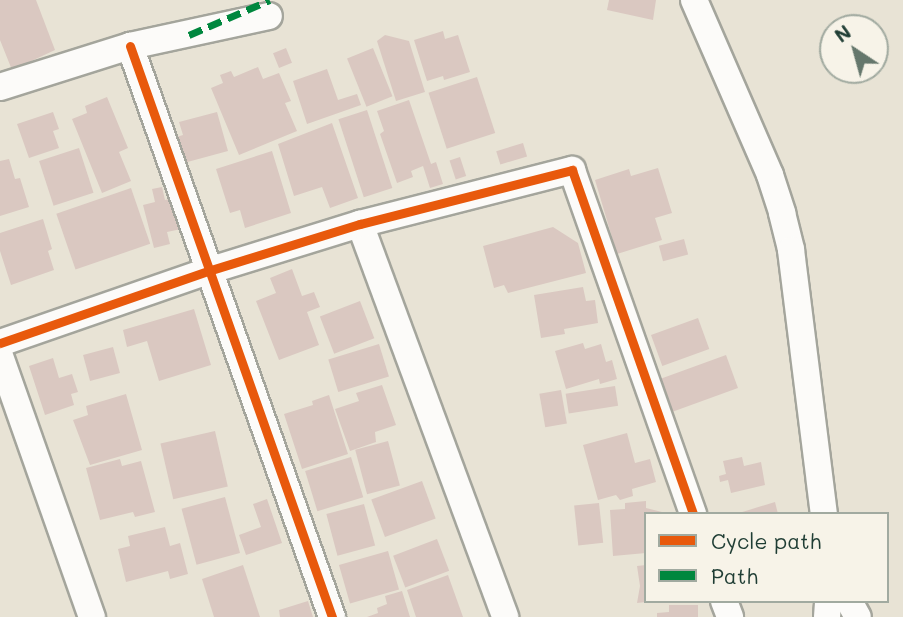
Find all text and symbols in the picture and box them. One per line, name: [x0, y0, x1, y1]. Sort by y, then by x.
north arrow: [819, 14, 889, 84]
text: N: [829, 19, 856, 48]
legend: [644, 512, 889, 603]
text: Cycle path: [711, 527, 821, 554]
text: Path: [711, 562, 758, 589]

